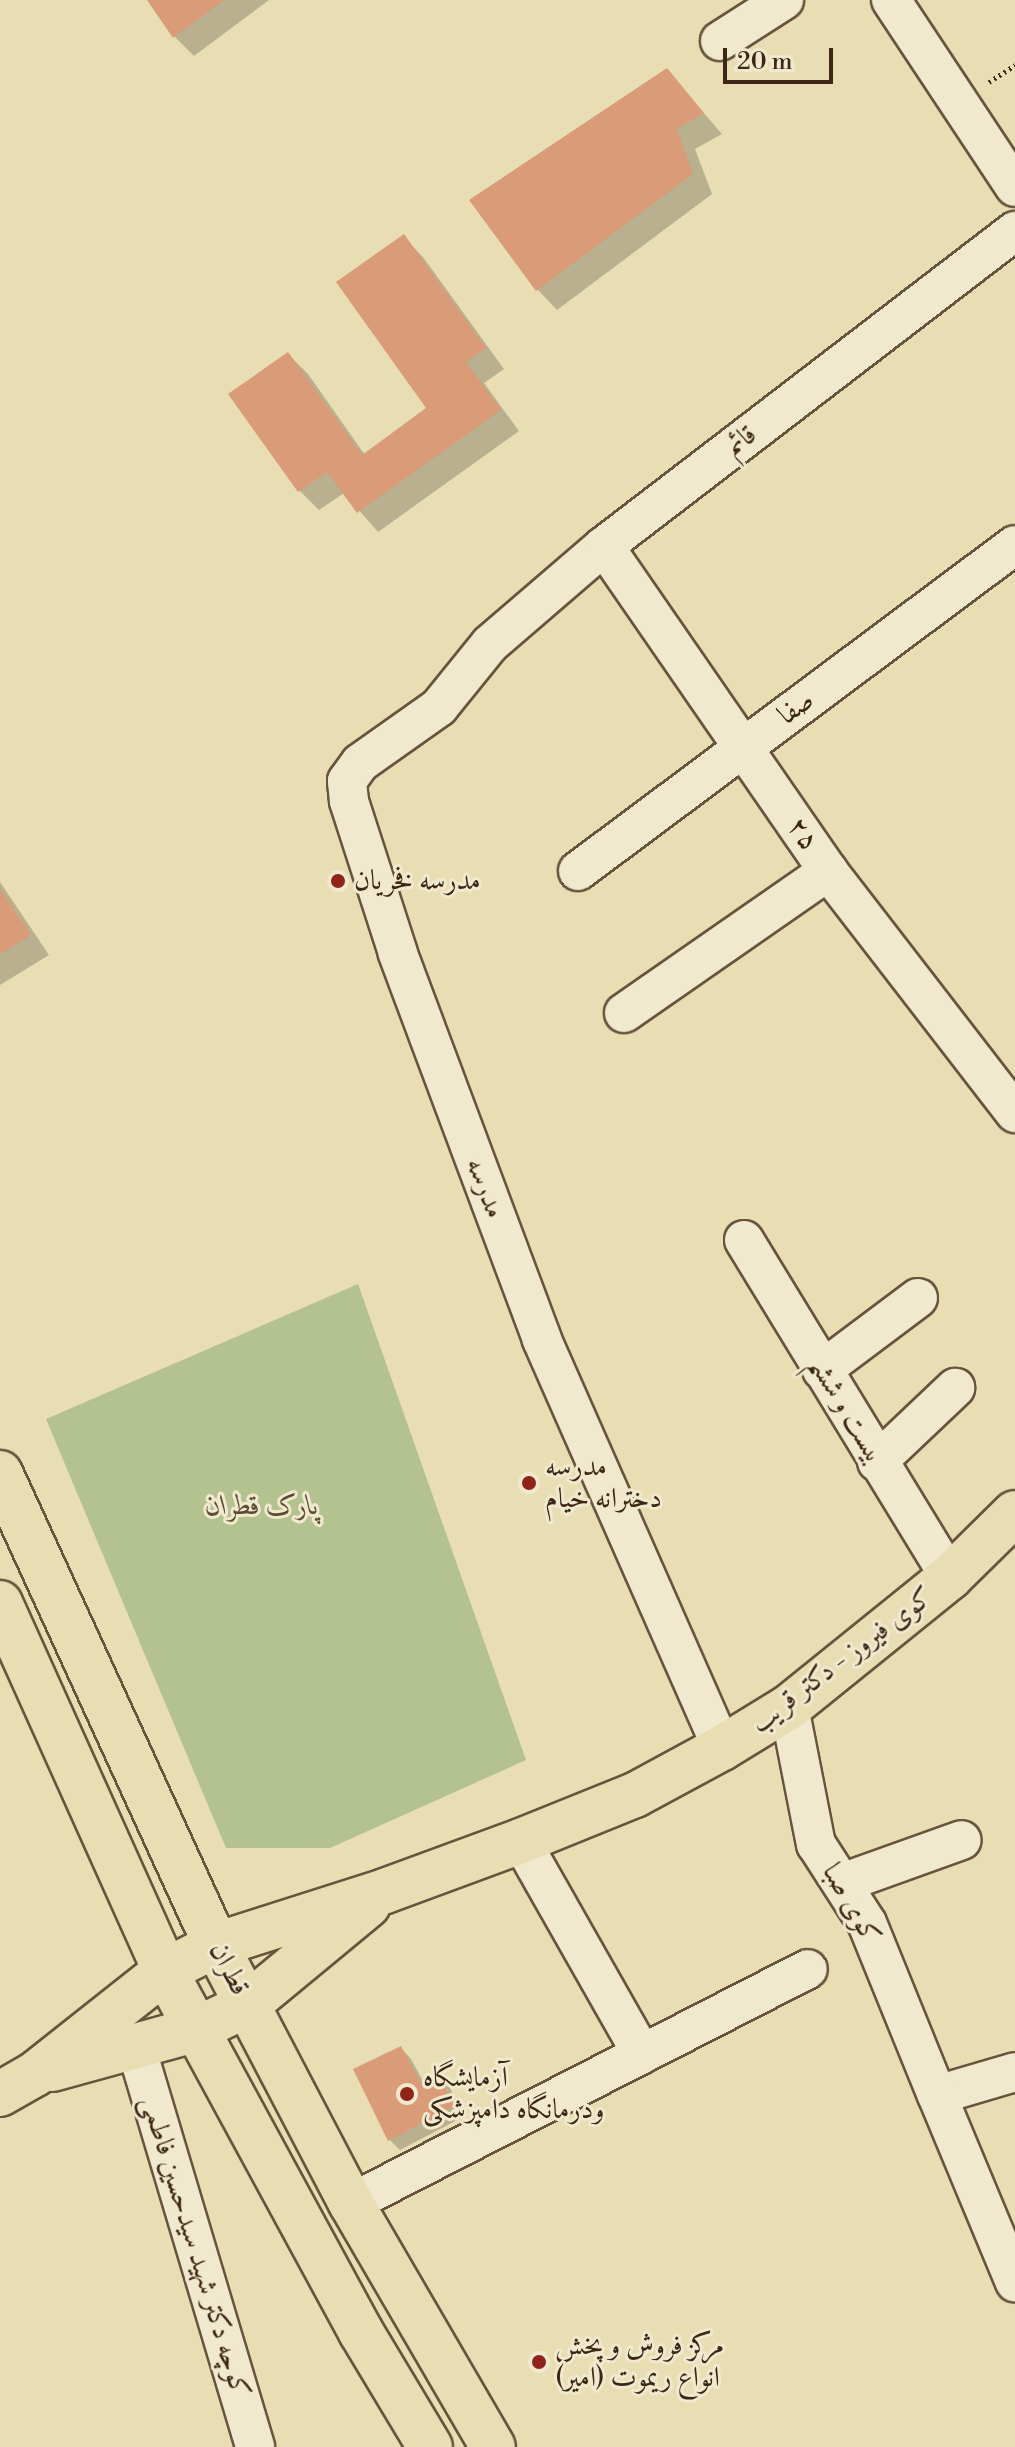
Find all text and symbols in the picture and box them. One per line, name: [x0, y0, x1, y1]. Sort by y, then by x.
scale bar: [727, 32, 837, 82]
text: 20 m: [737, 47, 793, 77]
street label: قائم: [718, 418, 764, 464]
street label: صفا: [771, 684, 821, 732]
street label: ۲۵: [780, 811, 826, 857]
place label: مدرسه فخریان: [354, 864, 481, 898]
marker: مدرسه فخریان: [329, 872, 347, 890]
street label: مدرسه: [458, 1153, 512, 1223]
street label: بیست و ششم: [801, 1350, 891, 1470]
place label: مدرسه دخترانه خیام: [545, 1450, 662, 1516]
marker: مدرسه دخترانه خیام: [520, 1474, 538, 1492]
park label: پارک قطران: [205, 1489, 319, 1523]
street label: کوی فیروز - دکتر قریب: [744, 1580, 940, 1740]
street label: کوی صبا: [814, 1857, 888, 1951]
street label: قطران: [201, 1937, 257, 2001]
place label: آزمایشگاه ودرمانگاه دامپزشکی: [423, 2061, 604, 2127]
marker: آزمایشگاه ودرمانگاه دامپزشکی: [398, 2085, 416, 2103]
street label: کوچه دکتر شهید سیدحسین فاطمی: [133, 2092, 257, 2402]
place label: مرکز فروش و پخش انواع ریموت (امیر): [555, 2329, 724, 2395]
marker: مرکز فروش و پخش انواع ریموت (امیر): [530, 2353, 548, 2371]

